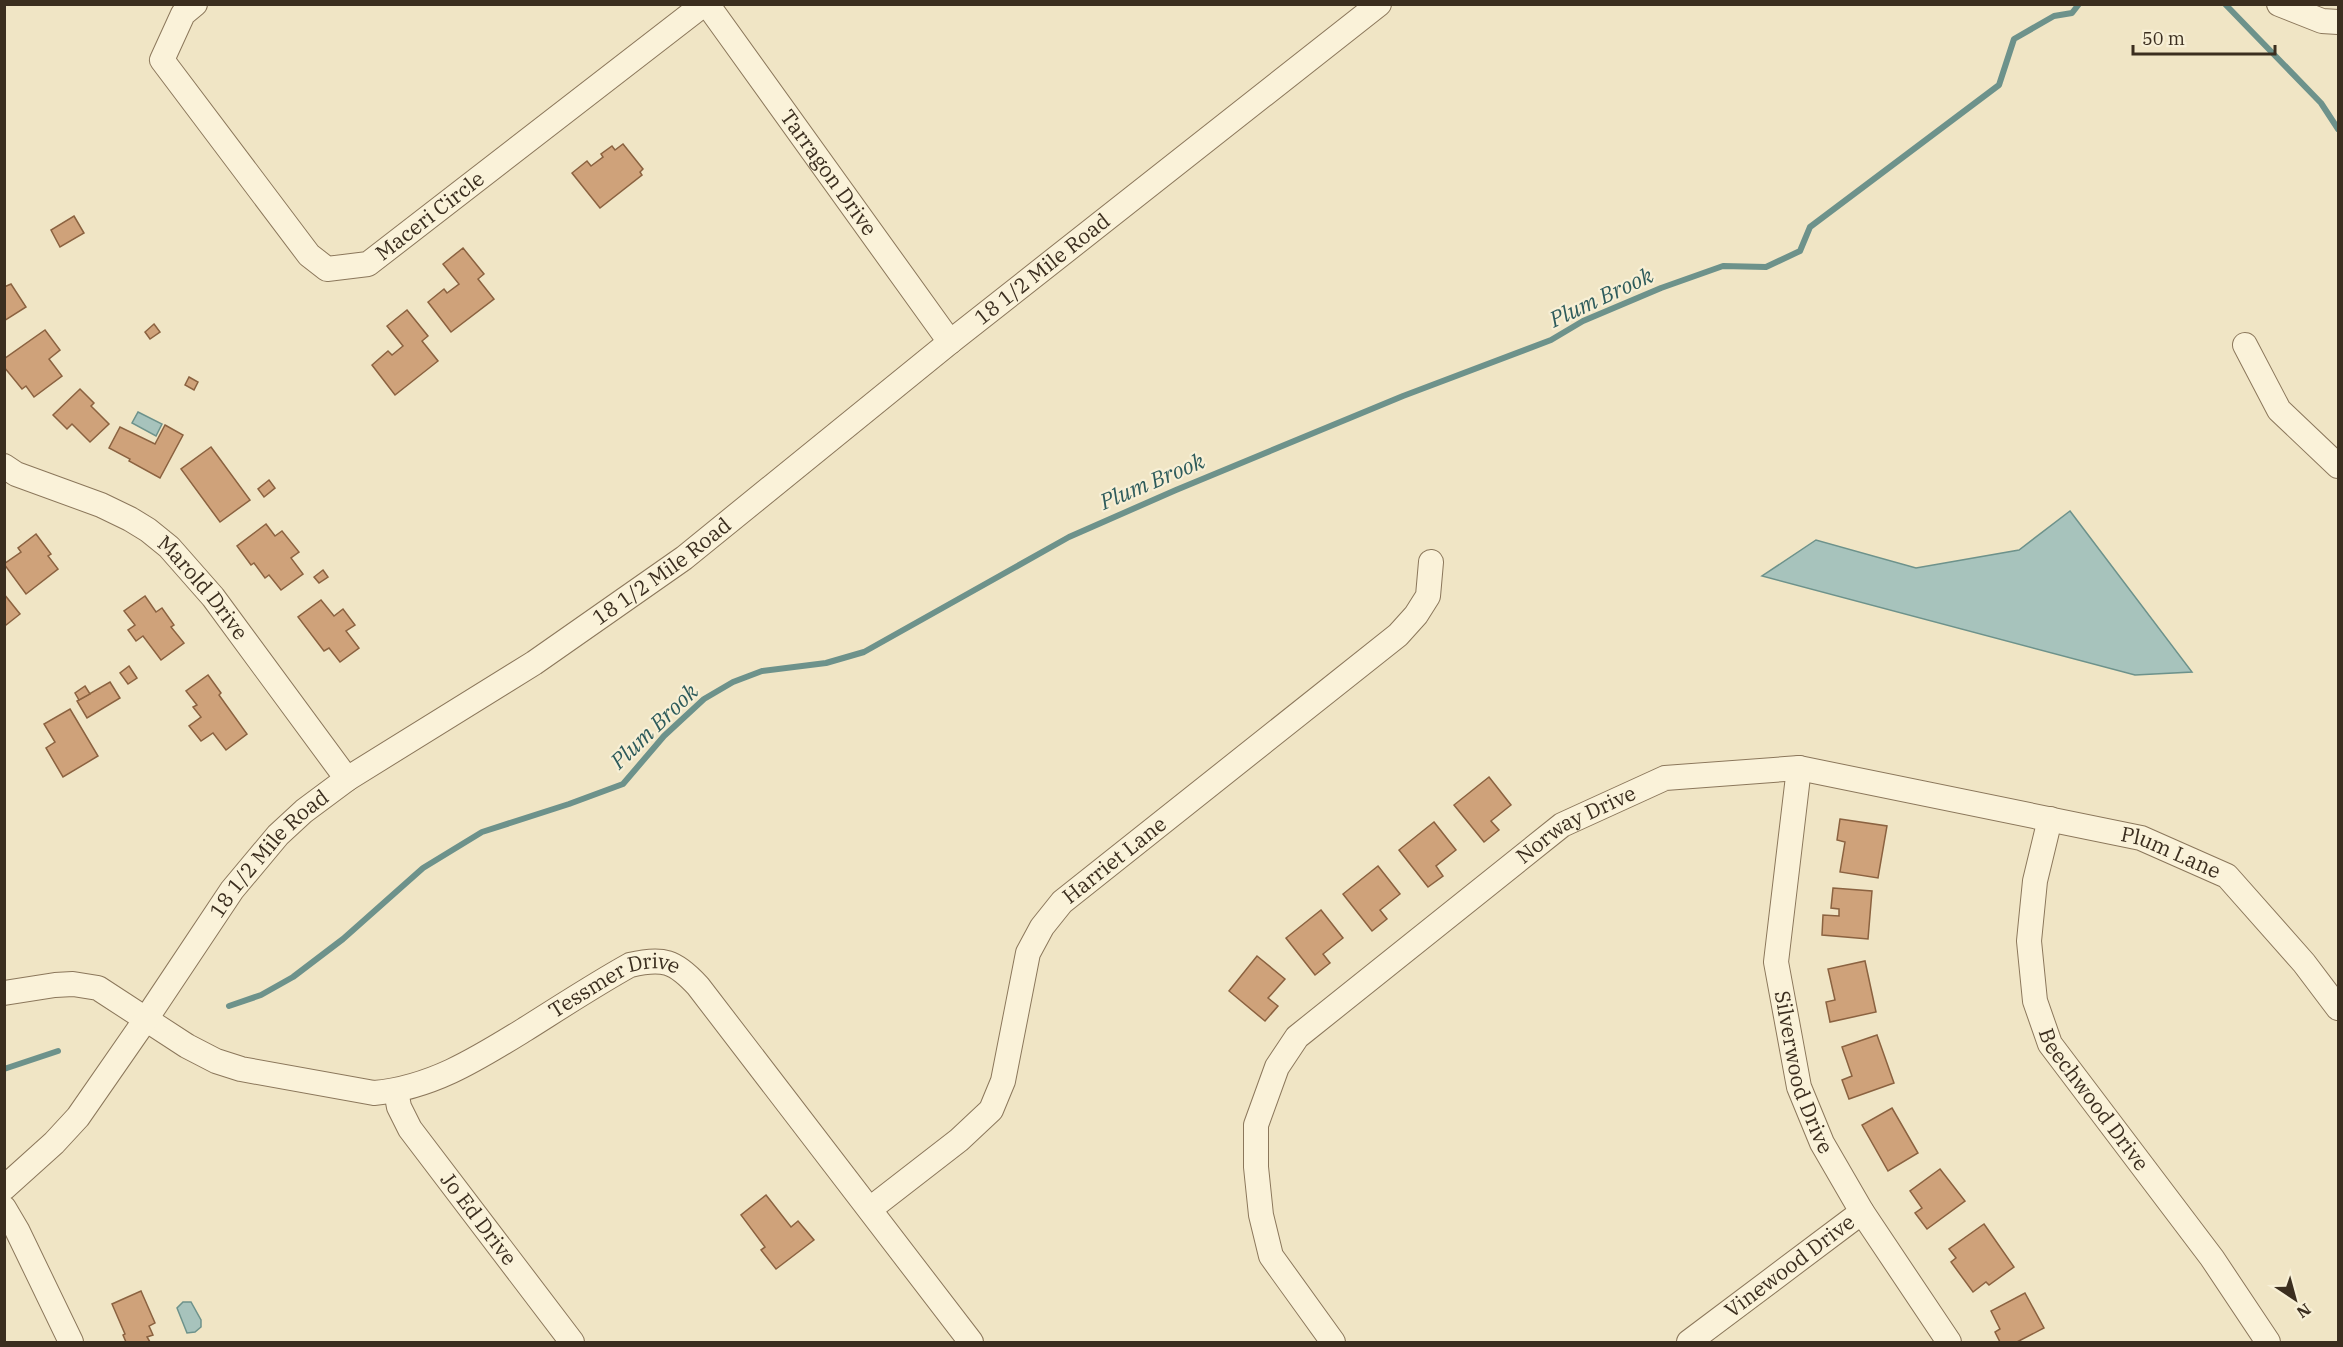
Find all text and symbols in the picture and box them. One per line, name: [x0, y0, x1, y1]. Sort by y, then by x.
scale bar: [2133, 18, 2276, 56]
text: 50 m: [2142, 27, 2185, 50]
street label: Tarragon Drive: [774, 104, 884, 241]
street label: Maceri Circle: [369, 164, 490, 266]
street label: 18 1/2 Mile Road: [968, 206, 1115, 331]
water label: Plum Brook: [1543, 260, 1658, 334]
water label: Plum Brook: [1094, 445, 1209, 516]
street label: 18 1/2 Mile Road: [587, 510, 737, 631]
street label: Marold Drive: [152, 528, 255, 645]
water label: Plum Brook: [603, 676, 704, 775]
street label: Norway Drive: [1510, 778, 1640, 869]
street label: 18 1/2 Mile Road: [203, 782, 334, 923]
street label: Harriet Lane: [1056, 809, 1172, 909]
street label: Plum Lane: [2119, 819, 2225, 885]
street label: Tessmer Drive: [543, 946, 686, 1024]
street label: Silverwood Drive: [1769, 988, 1840, 1158]
street label: Beechwood Drive: [2033, 1024, 2156, 1176]
street label: Jo Ed Drive: [435, 1166, 524, 1271]
street label: Vinewood Drive: [1718, 1208, 1860, 1324]
north arrow: [2265, 1269, 2325, 1329]
text: N: [2293, 1299, 2315, 1323]

